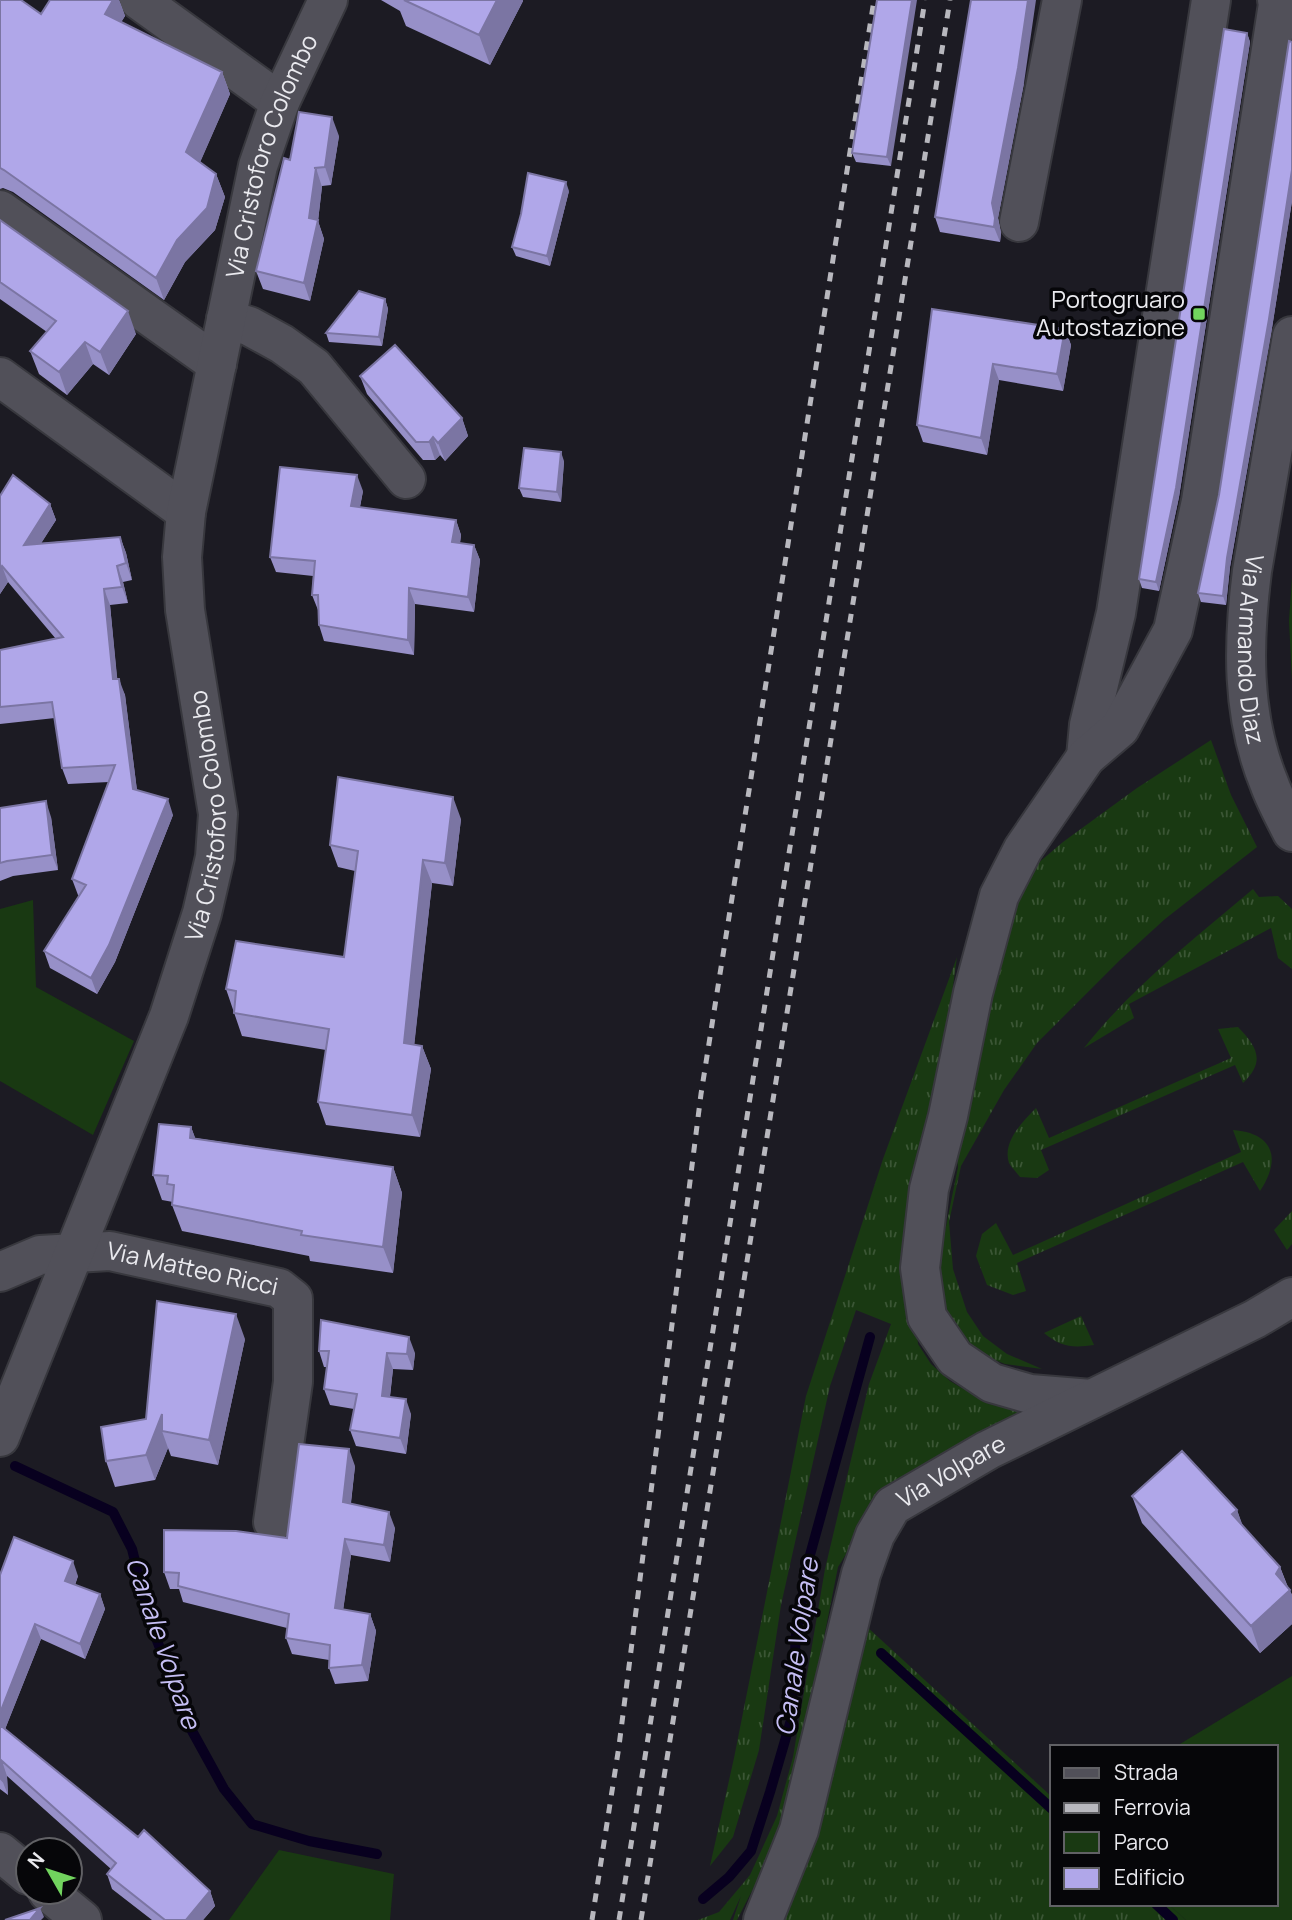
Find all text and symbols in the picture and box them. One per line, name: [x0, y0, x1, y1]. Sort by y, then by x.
street label: Via Cristoforo Colombo: [217, 28, 325, 281]
place label: Portogruaro Autostazione: [1036, 282, 1185, 343]
marker: Portogruaro Autostazione: [1191, 306, 1207, 322]
street label: Via Armando Diaz: [1231, 552, 1274, 747]
street label: Via Cristoforo Colombo: [176, 688, 233, 945]
street label: Via Matteo Ricci: [104, 1233, 281, 1302]
street label: Via Volpare: [890, 1426, 1011, 1515]
water label: Canale Volpare: [118, 1552, 211, 1735]
water label: Canale Volpare: [766, 1554, 827, 1738]
legend: [1050, 1745, 1278, 1906]
text: Strada: [1114, 1758, 1178, 1786]
text: Ferrovia: [1114, 1793, 1191, 1821]
text: Parco: [1114, 1828, 1169, 1856]
north arrow: [14, 1836, 84, 1906]
text: N: [21, 1847, 50, 1874]
text: Edificio: [1114, 1863, 1185, 1891]

